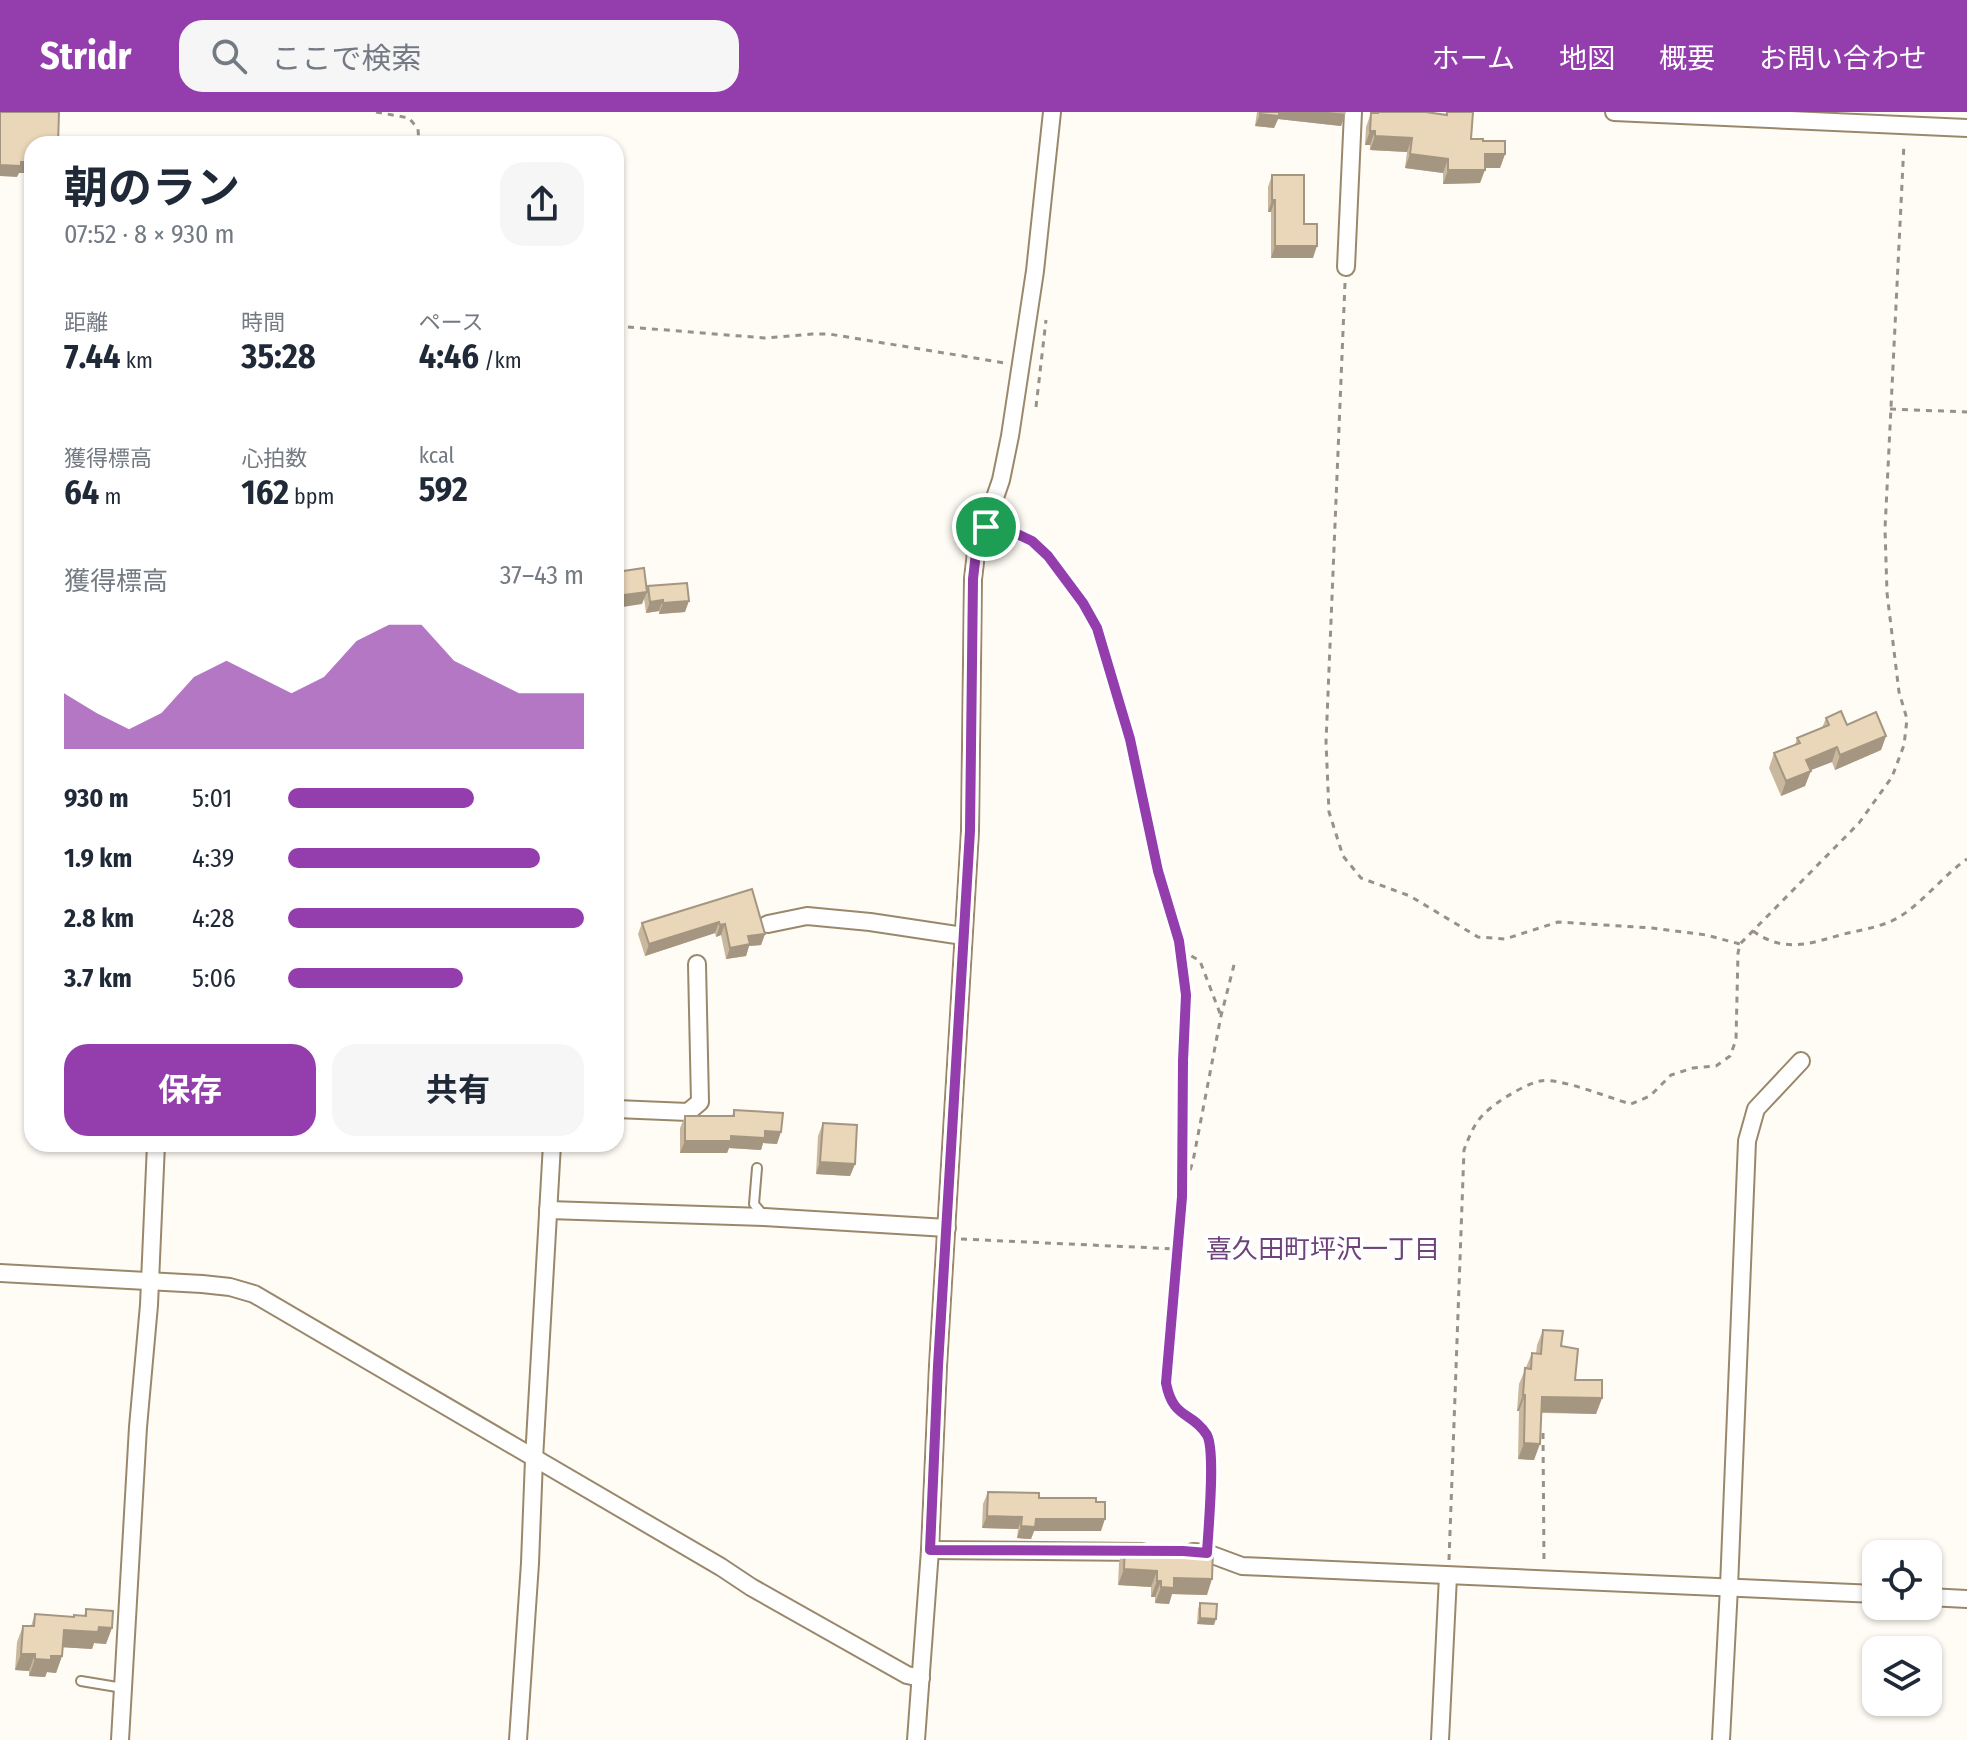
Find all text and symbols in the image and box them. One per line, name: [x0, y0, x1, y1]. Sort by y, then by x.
search box: [179, 20, 739, 92]
text: Stridr: [40, 33, 131, 79]
icon: search: [207, 34, 251, 78]
text: ここで検索: [271, 41, 421, 77]
text: ホーム: [1432, 42, 1515, 75]
text: 地図: [1559, 42, 1615, 75]
text: 概要: [1659, 42, 1715, 75]
text: お問い合わせ: [1759, 42, 1927, 75]
text: 朝のラン: [64, 162, 240, 215]
button: share: [500, 162, 584, 246]
text: 07:52 · 8 × 930 m: [64, 219, 235, 250]
text: 距離: [64, 309, 108, 336]
text: 時間: [241, 309, 285, 336]
text: ペース: [419, 309, 484, 336]
text: 7.44: [64, 336, 120, 377]
text: 35:28: [241, 336, 316, 377]
text: 4:46: [419, 336, 479, 377]
text: km: [120, 347, 153, 374]
text: /km: [479, 347, 522, 374]
text: kcal: [419, 442, 454, 469]
text: 獲得標高: [64, 445, 152, 472]
text: 心拍数: [241, 445, 307, 472]
text: 592: [419, 469, 468, 510]
text: 64: [64, 472, 99, 513]
text: 162: [241, 472, 289, 513]
text: m: [99, 483, 121, 510]
text: bpm: [289, 483, 334, 510]
pin: [952, 493, 1020, 561]
icon: arrive: [964, 505, 1008, 549]
text: 37–43 m: [500, 560, 584, 591]
text: 獲得標高: [64, 566, 168, 597]
text: 930 m: [64, 783, 129, 814]
text: 5:01: [192, 783, 232, 814]
text: 1.9 km: [64, 843, 132, 874]
text: 4:39: [192, 843, 234, 874]
text: 2.8 km: [64, 903, 134, 934]
text: 4:28: [192, 903, 235, 934]
text: 3.7 km: [64, 963, 132, 994]
text: 5:06: [192, 963, 236, 994]
button: 保存: [64, 1044, 316, 1136]
button: 共有: [332, 1044, 584, 1136]
district label: 喜久田町坪沢一丁目: [1206, 1234, 1440, 1265]
map controls: [1862, 1540, 1942, 1716]
button: locate: [1862, 1540, 1942, 1620]
button: layers: [1862, 1636, 1942, 1716]

